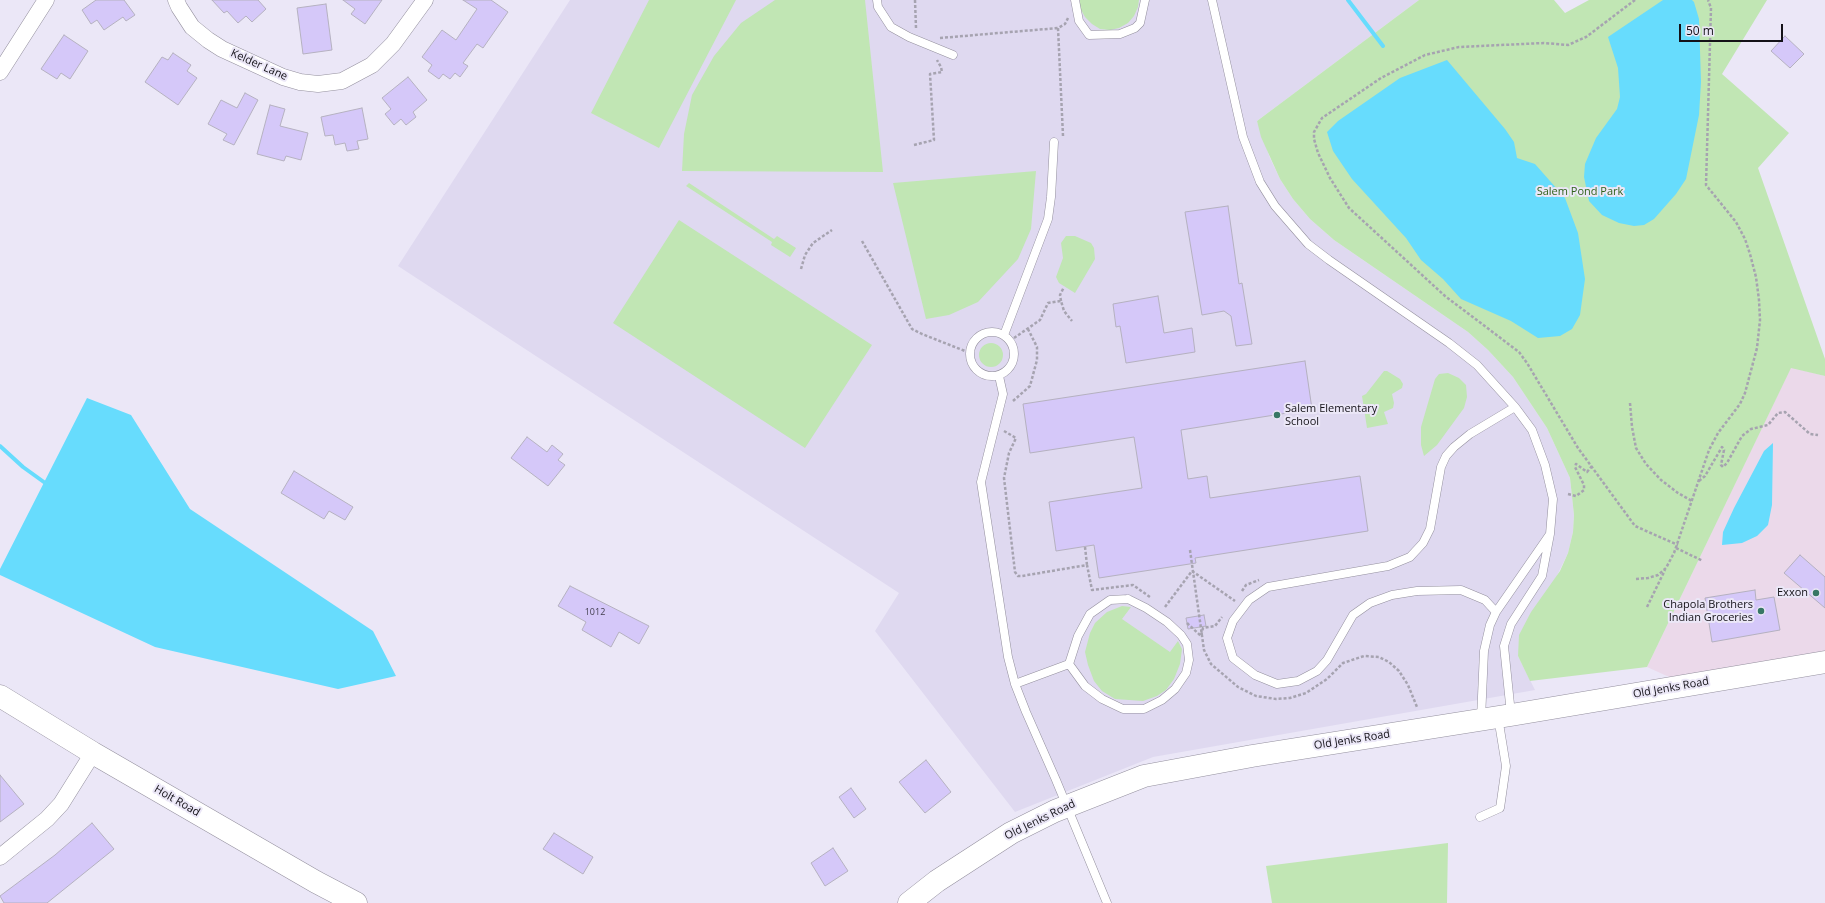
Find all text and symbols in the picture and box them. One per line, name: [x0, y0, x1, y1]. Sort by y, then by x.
scale bar: [1681, 16, 1785, 42]
text: 50 m: [1686, 22, 1714, 39]
street label: Kelder Lane: [229, 47, 289, 83]
park label: Salem Pond Park: [1537, 185, 1623, 199]
place label: Salem Elementary School: [1285, 402, 1377, 428]
marker: Salem Elementary School: [1272, 410, 1282, 420]
place label: Exxon: [1777, 586, 1808, 600]
marker: Exxon: [1811, 588, 1821, 598]
place label: Chapola Brothers Indian Groceries: [1663, 598, 1753, 624]
marker: Chapola Brothers Indian Groceries: [1756, 606, 1766, 616]
house number: 1012: [585, 607, 605, 617]
street label: Old Jenks Road: [1632, 675, 1710, 701]
street label: Old Jenks Road: [1313, 727, 1391, 753]
street label: Holt Road: [152, 783, 202, 819]
street label: Old Jenks Road: [1003, 797, 1077, 843]

